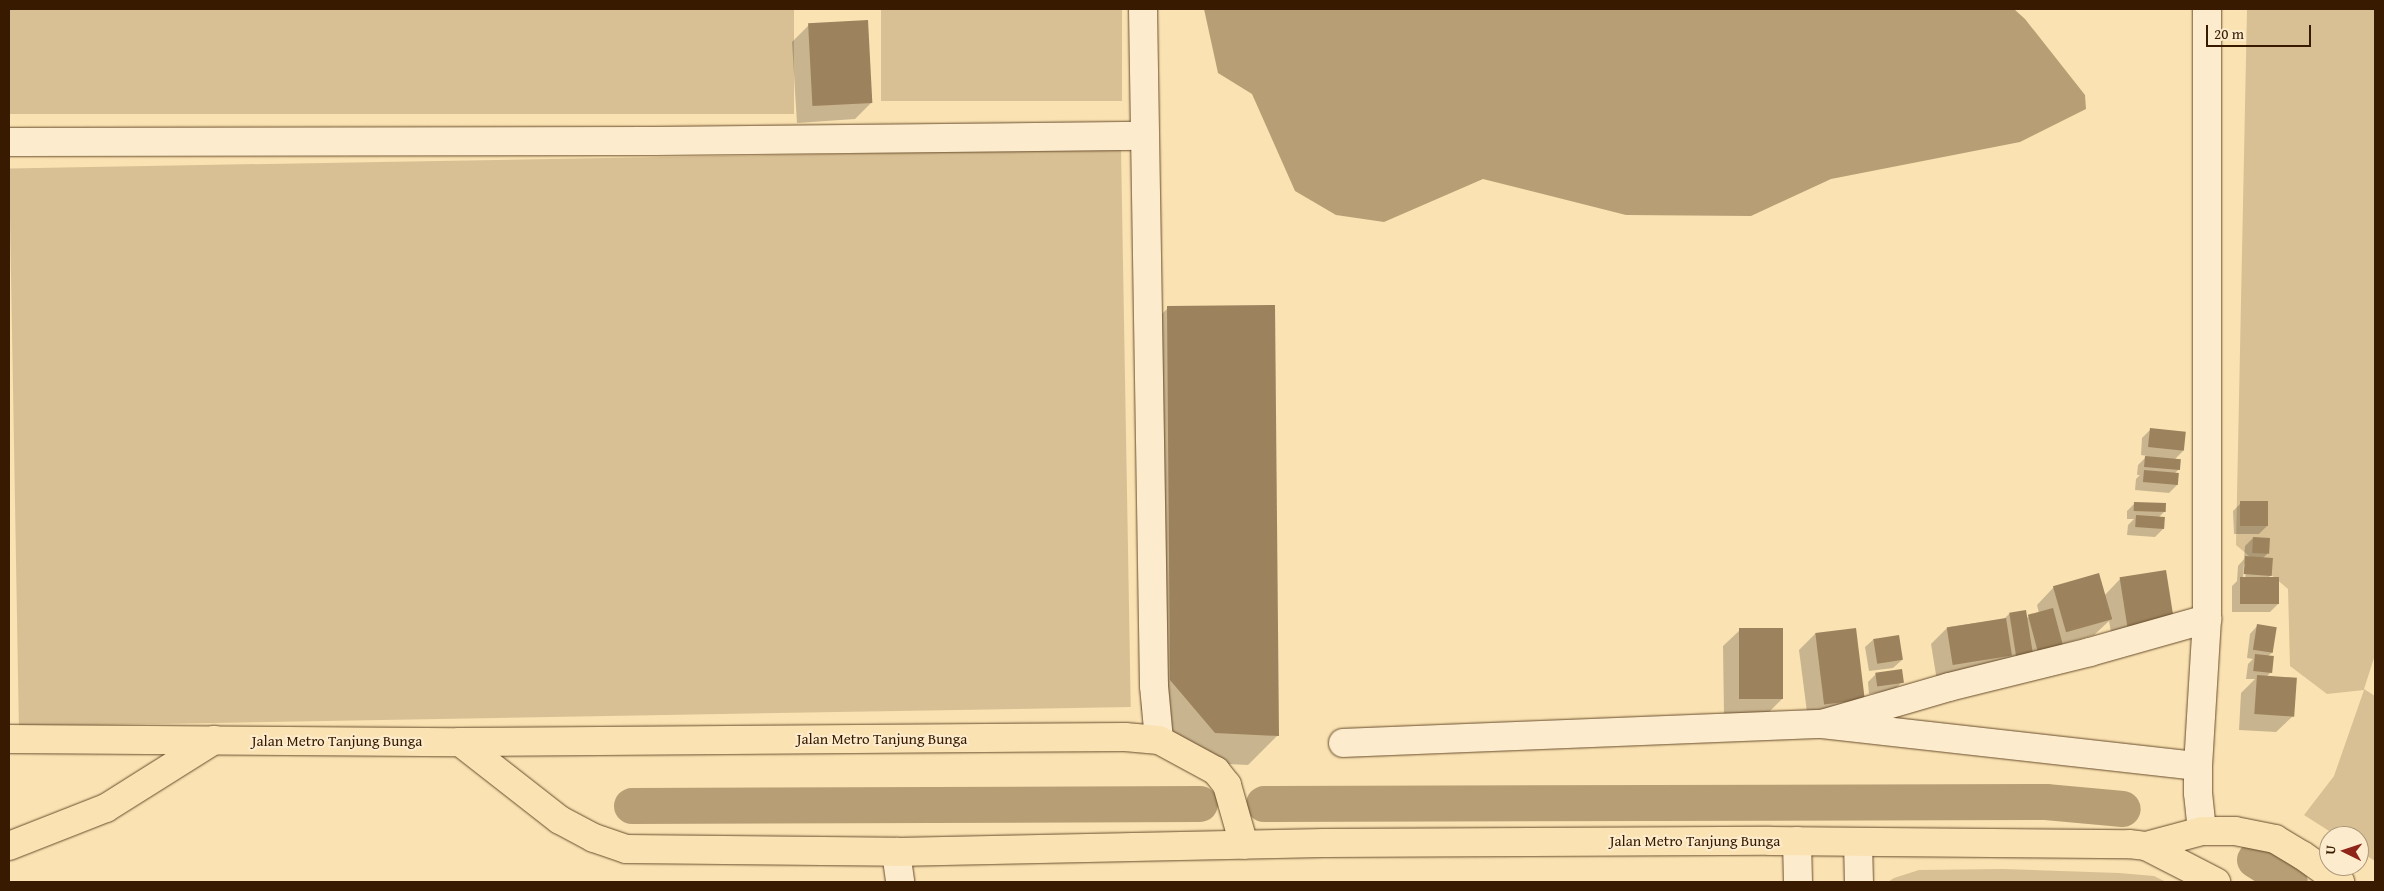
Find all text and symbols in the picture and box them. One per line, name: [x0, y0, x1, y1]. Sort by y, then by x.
scale bar: [2209, 15, 2314, 47]
text: 20 m: [2214, 23, 2244, 44]
street label: Jalan Metro Tanjung Bunga: [797, 730, 967, 748]
street label: Jalan Metro Tanjung Bunga: [252, 732, 422, 750]
north arrow: [2319, 826, 2369, 876]
street label: Jalan Metro Tanjung Bunga: [1610, 832, 1780, 850]
text: U: [2320, 845, 2340, 855]

